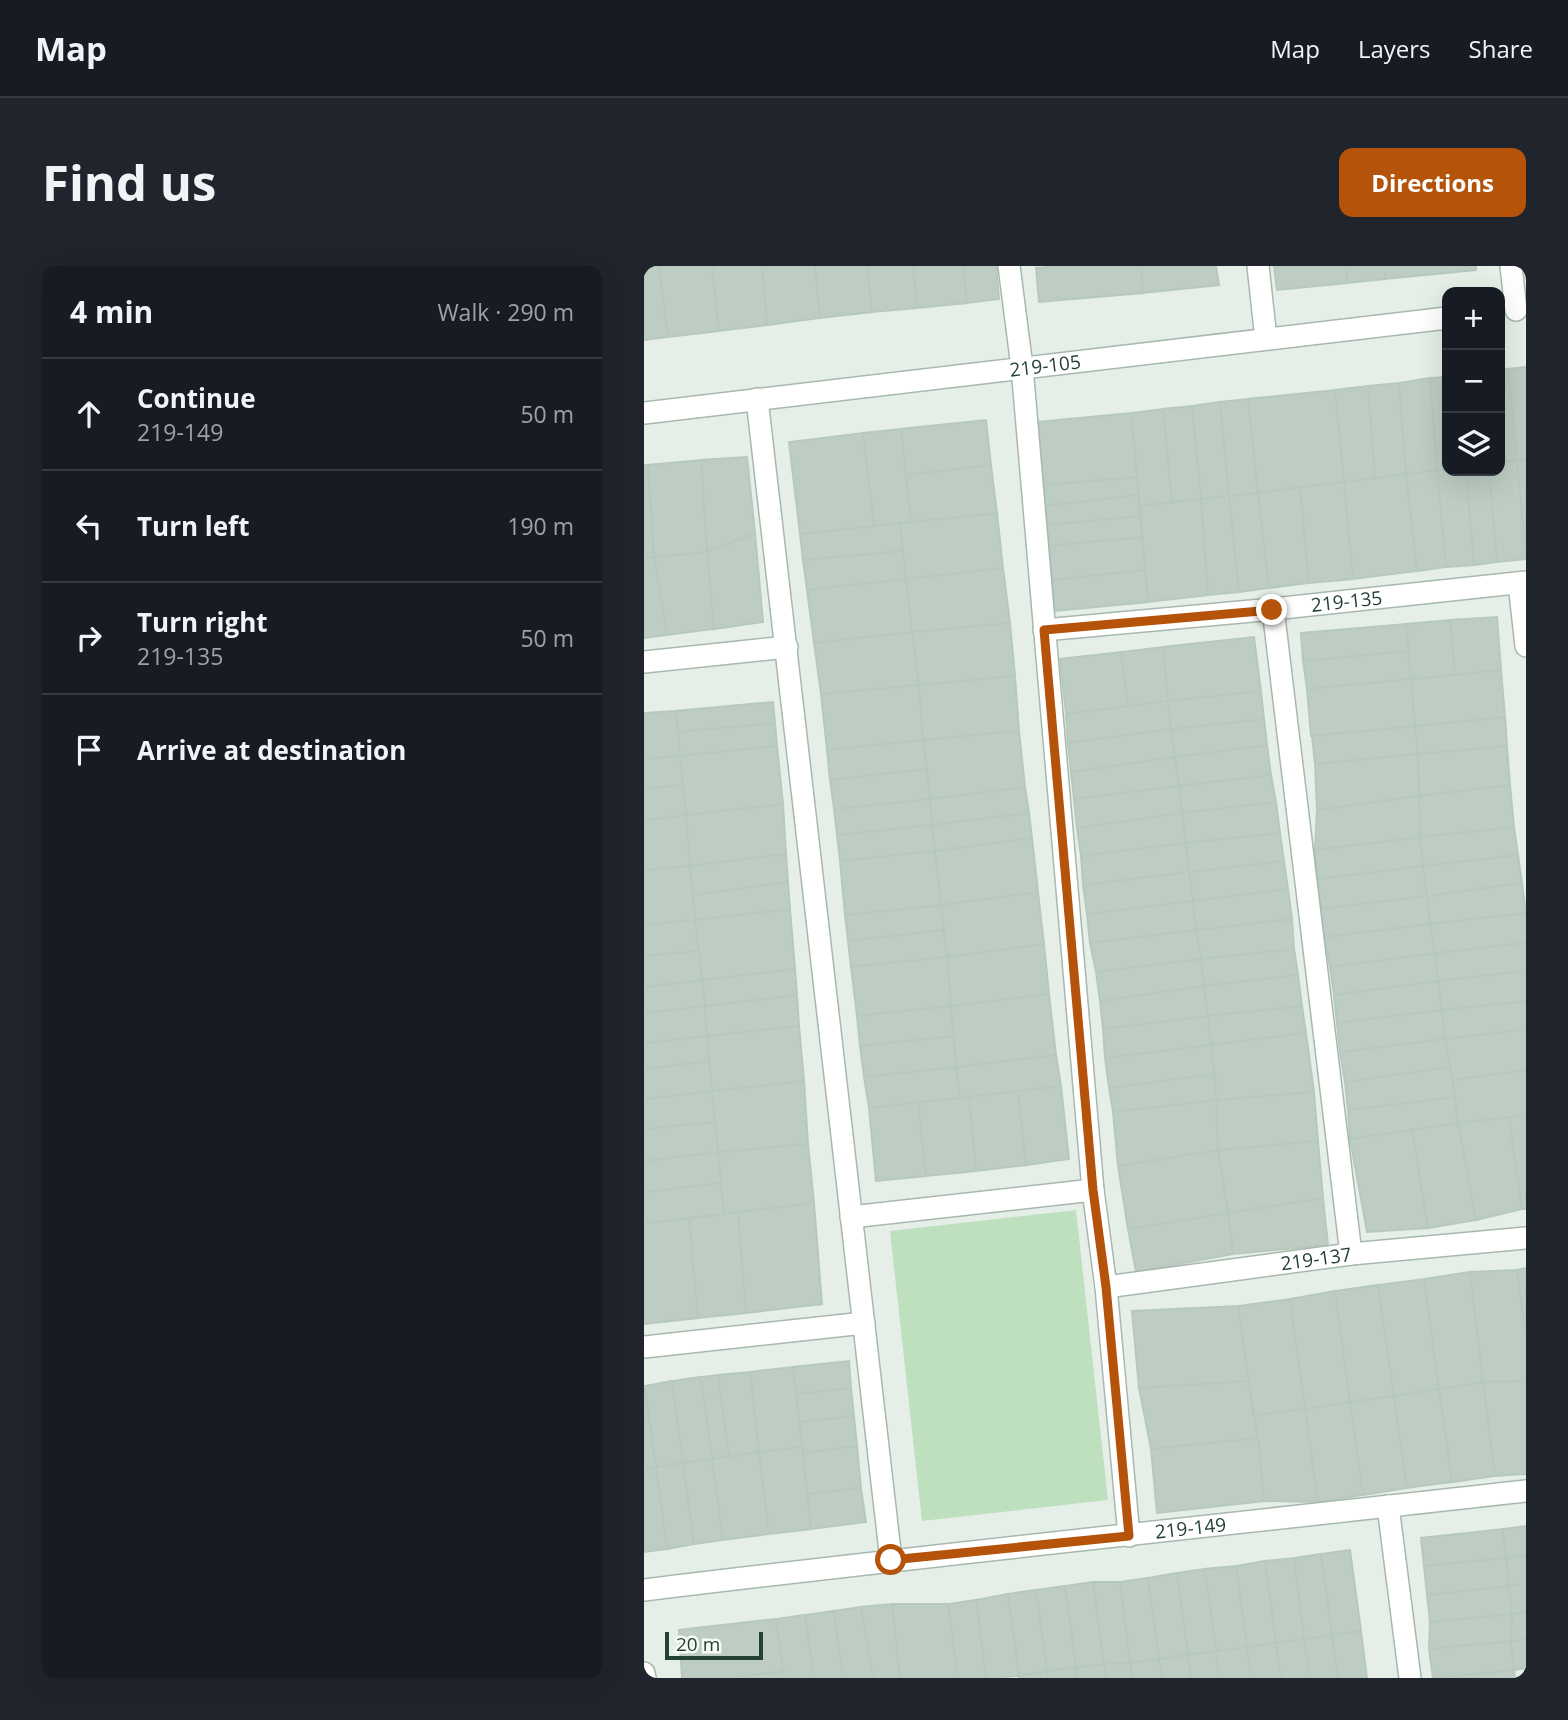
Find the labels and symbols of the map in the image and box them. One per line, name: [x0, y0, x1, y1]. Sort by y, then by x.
street label: 219-105: [1008, 348, 1082, 383]
street label: 219-135: [1310, 584, 1383, 618]
route end: [1256, 594, 1287, 625]
street label: 219-137: [1279, 1241, 1353, 1276]
street label: 219-149: [1154, 1511, 1227, 1545]
route start: [875, 1544, 906, 1575]
scale bar: [665, 1629, 763, 1661]

